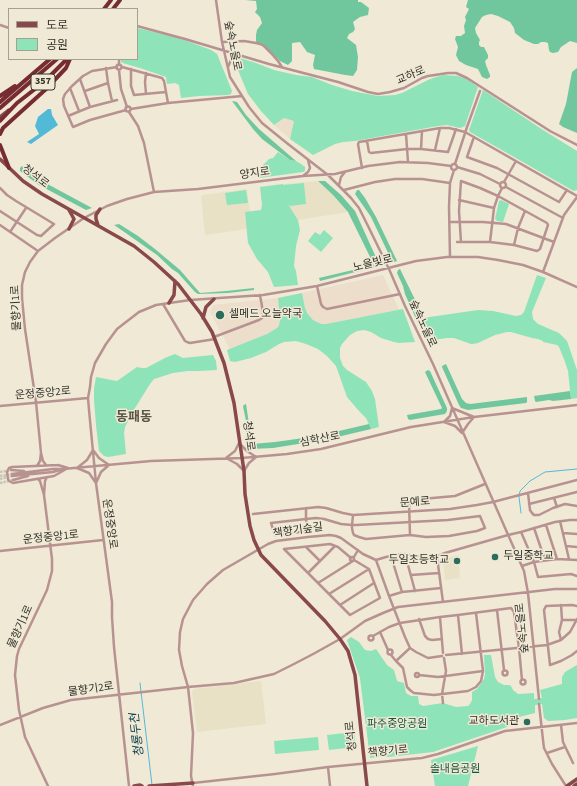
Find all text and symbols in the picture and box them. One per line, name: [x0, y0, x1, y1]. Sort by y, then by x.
legend: [8, 8, 138, 60]
text: 도로: [46, 17, 68, 34]
street label: 숲속노을로: [221, 20, 243, 72]
text: 공원: [46, 37, 68, 54]
street label: 교하로: [394, 64, 428, 88]
road number: 357: [31, 74, 55, 90]
street label: 청석로: [19, 163, 51, 191]
street label: 양지로: [239, 165, 271, 183]
street label: 노을빛로: [352, 253, 394, 275]
street label: 물향기1로: [9, 285, 25, 331]
street label: 숲속노을로: [405, 298, 439, 350]
place label: 셀메드 오늘약국: [229, 308, 302, 322]
marker: 셀메드 오늘약국: [214, 309, 226, 321]
street label: 운정중앙2로: [14, 385, 72, 403]
district label: 동패동: [116, 410, 152, 426]
street label: 청석로: [239, 420, 257, 452]
street label: 심학산로: [299, 430, 341, 450]
street label: 문예로: [399, 495, 431, 511]
street label: 운정중앙로: [99, 498, 119, 550]
street label: 책향기숲길: [272, 521, 324, 541]
street label: 운정중앙1로: [22, 529, 80, 547]
place label: 두일중학교: [503, 550, 554, 564]
marker: 두일중학교: [490, 552, 500, 562]
place label: 두일초등학교: [388, 554, 449, 568]
marker: 두일초등학교: [452, 556, 462, 566]
street label: 숲속노을로: [514, 602, 532, 654]
street label: 물향기1로: [6, 603, 36, 651]
street label: 물향기2로: [67, 680, 115, 700]
water label: 청룡두천: [128, 712, 148, 758]
place label: 교하도서관: [468, 715, 519, 729]
marker: 교하도서관: [522, 717, 532, 727]
park label: 파주중앙공원: [367, 718, 427, 732]
street label: 청석로: [344, 720, 360, 752]
street label: 책향기로: [367, 744, 409, 760]
park label: 솔내음공원: [430, 763, 480, 777]

